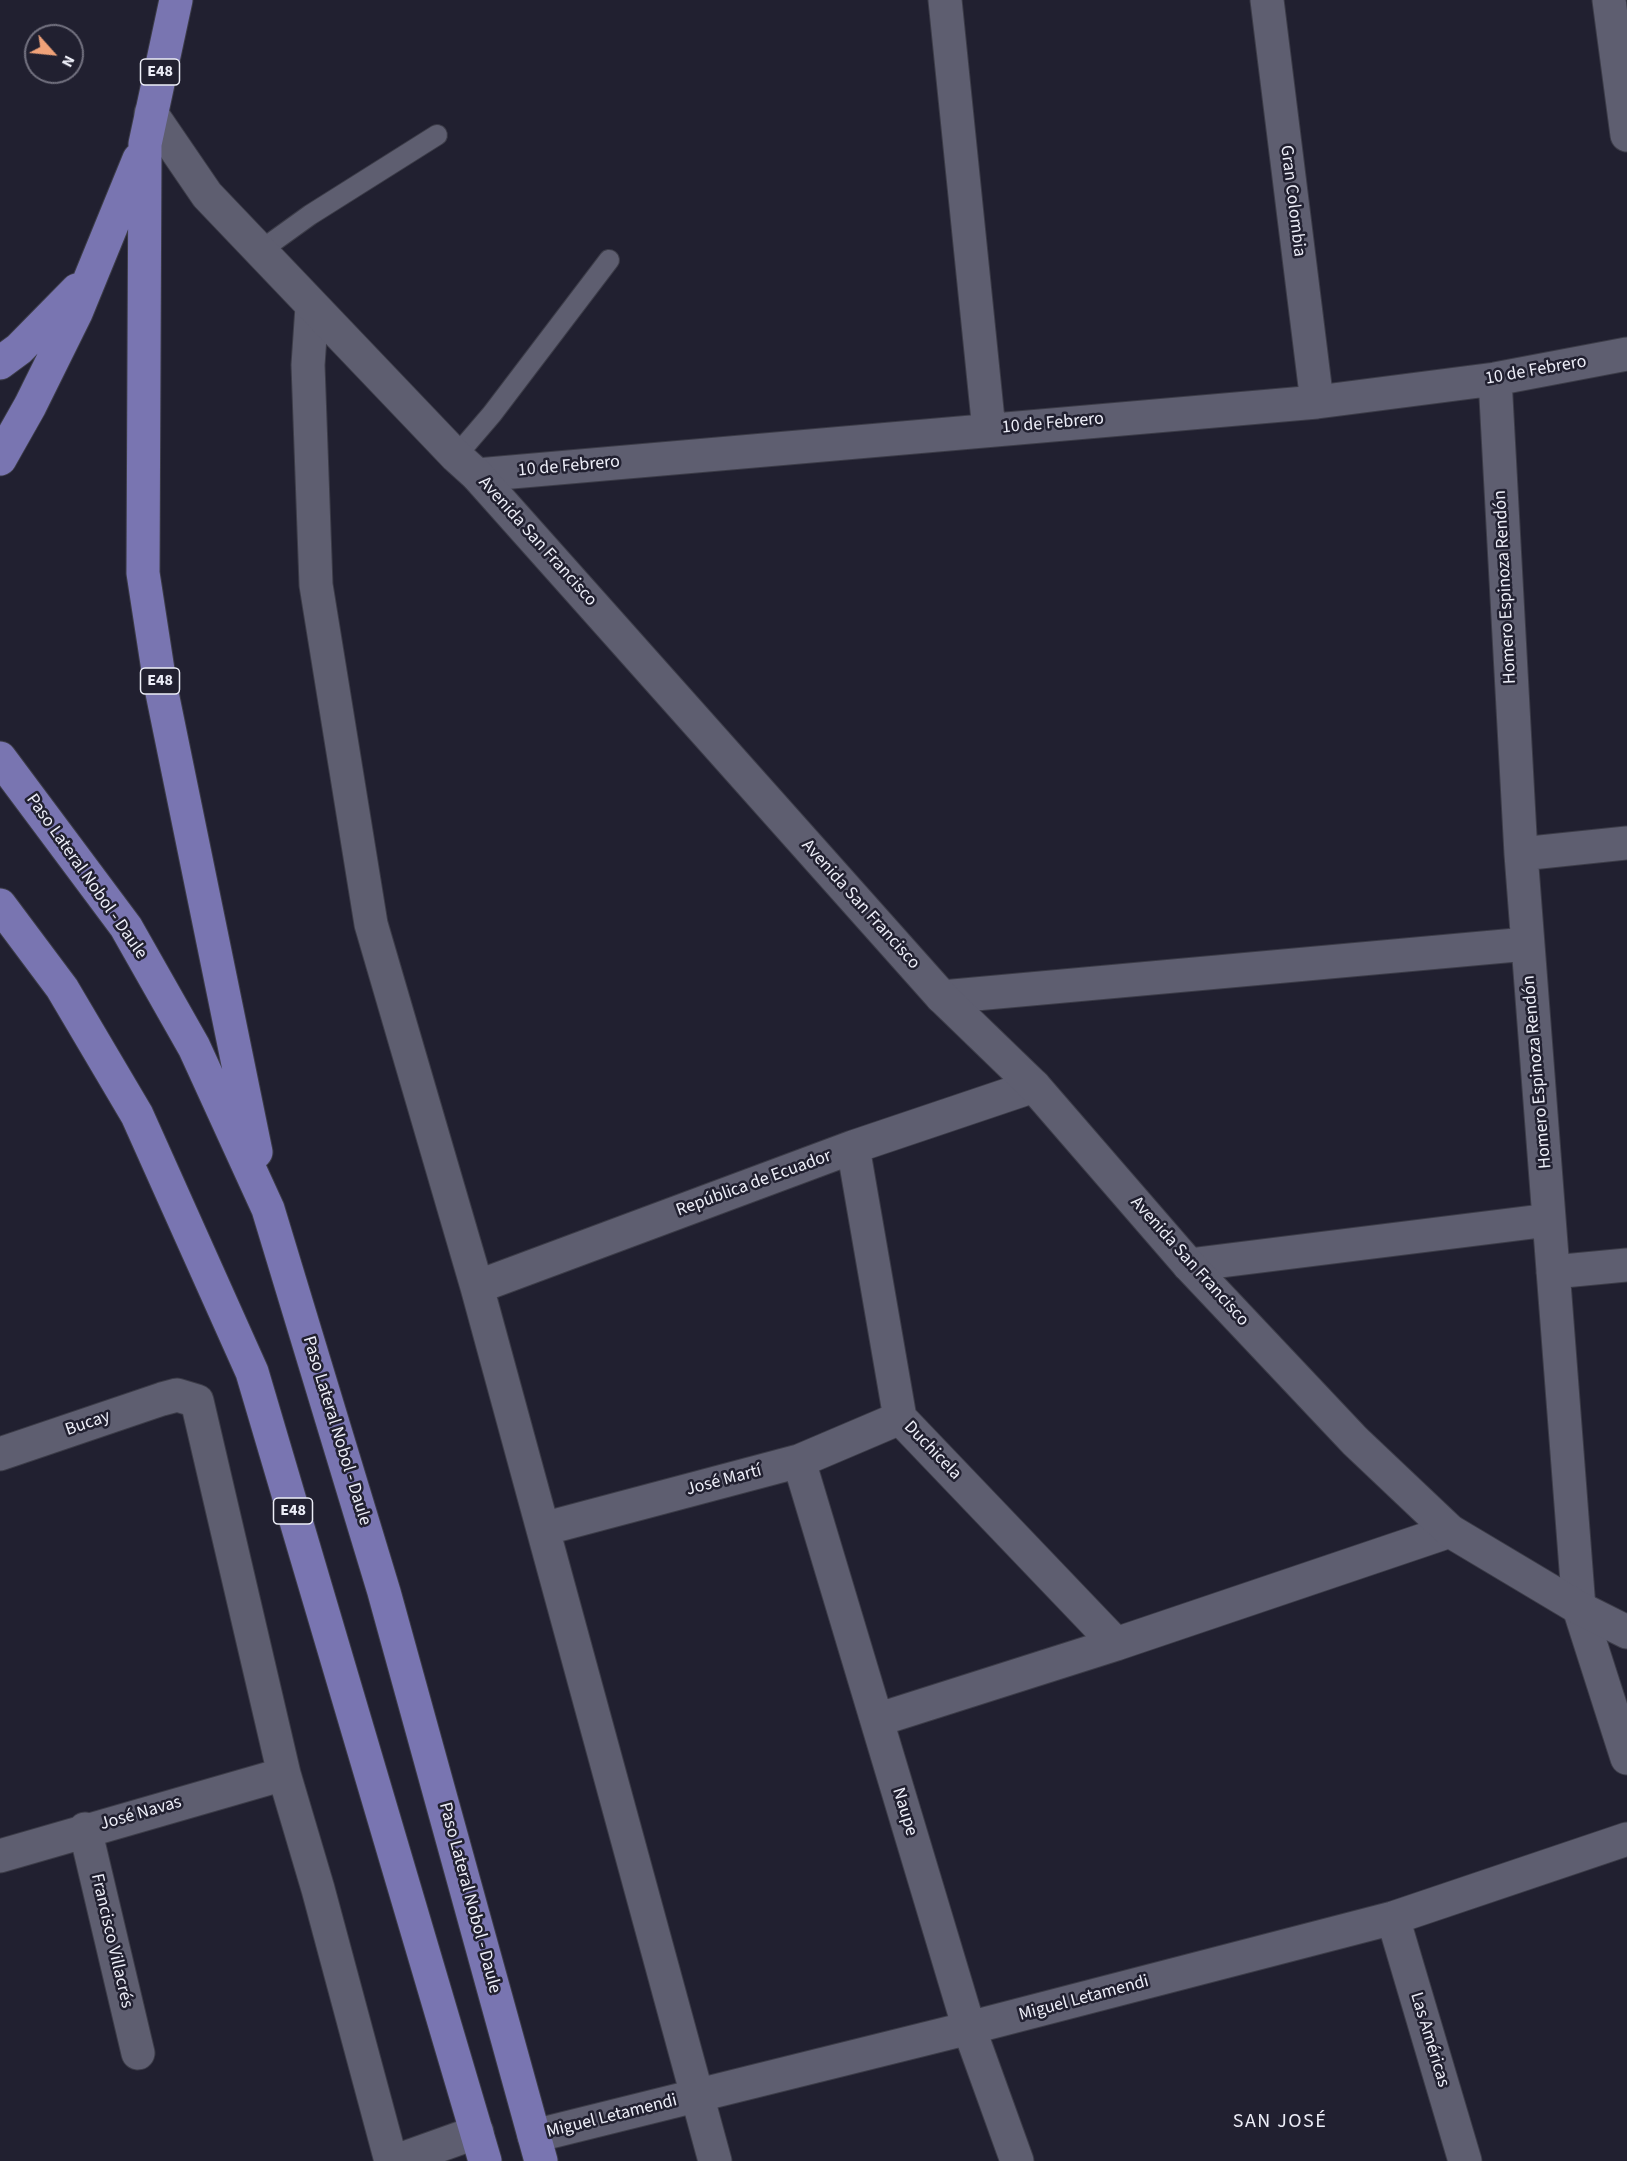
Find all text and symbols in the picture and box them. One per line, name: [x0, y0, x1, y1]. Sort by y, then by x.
north arrow: [24, 24, 84, 84]
text: N: [56, 52, 80, 71]
road number: E48: [140, 59, 180, 85]
street label: Gran Colombia: [1274, 144, 1310, 258]
street label: 10 de Febrero: [1484, 351, 1588, 391]
street label: 10 de Febrero: [1001, 409, 1105, 439]
street label: 10 de Febrero: [517, 452, 621, 482]
street label: Avenida San Francisco: [473, 473, 601, 611]
street label: Homero Espinoza Rendón: [1490, 490, 1522, 684]
road number: E48: [140, 668, 180, 694]
street label: Paso Lateral Nobol - Daule: [21, 790, 151, 964]
street label: Avenida San Francisco: [796, 836, 924, 974]
street label: Homero Espinoza Rendón: [1519, 974, 1557, 1170]
street label: República de Ecuador: [674, 1146, 834, 1222]
street label: Avenida San Francisco: [1125, 1193, 1253, 1331]
street label: Paso Lateral Nobol - Daule: [297, 1334, 375, 1528]
street label: Bucay: [63, 1406, 113, 1442]
street label: Duchicela: [899, 1417, 965, 1485]
street label: José Martí: [684, 1461, 764, 1501]
road number: E48: [274, 1498, 312, 1524]
street label: Naupe: [886, 1785, 922, 1839]
street label: José Navas: [98, 1792, 184, 1836]
street label: Paso Lateral Nobol - Daule: [433, 1800, 505, 1996]
street label: Francisco Villacrés: [85, 1872, 137, 2010]
street label: Miguel Letamendi: [1017, 1971, 1151, 2027]
street label: Las Américas: [1404, 1990, 1454, 2090]
street label: Miguel Letamendi: [545, 2090, 679, 2144]
district label: SAN JOSÉ: [1233, 2111, 1327, 2135]

